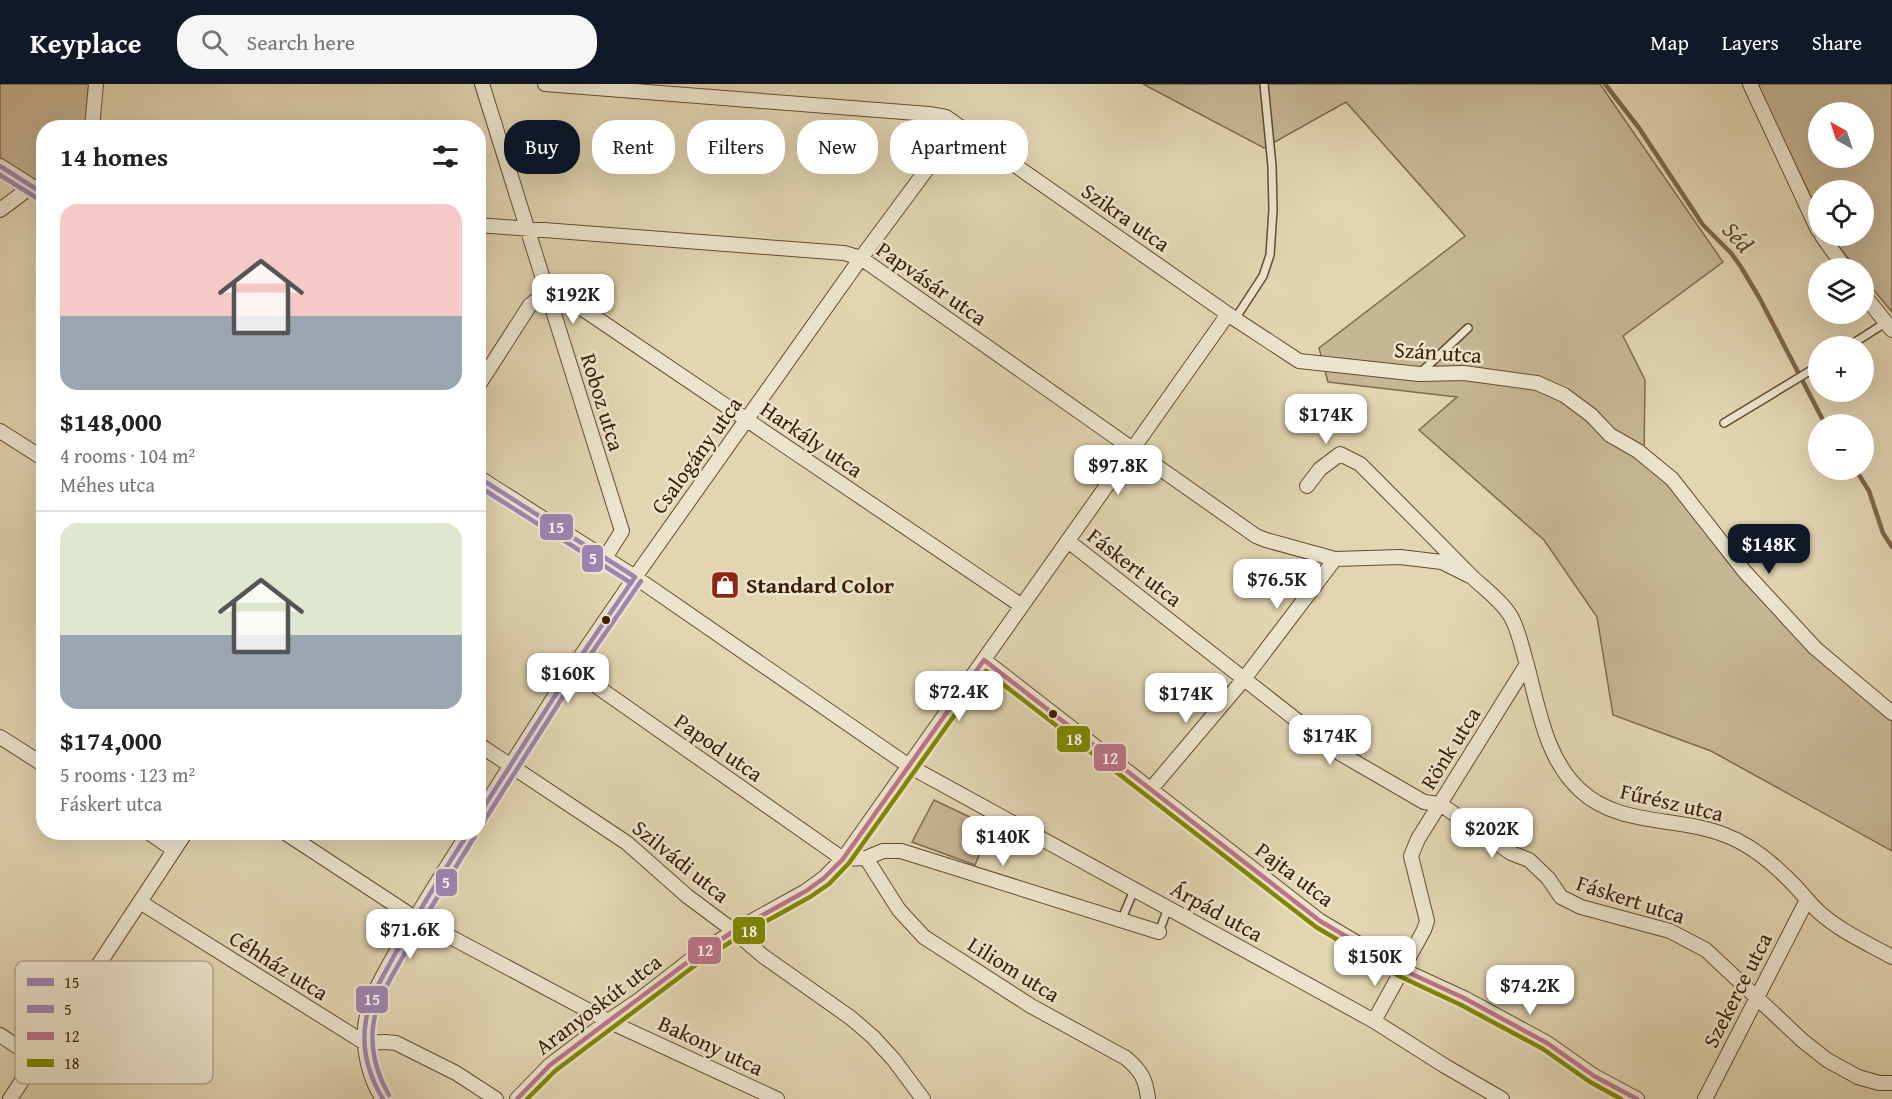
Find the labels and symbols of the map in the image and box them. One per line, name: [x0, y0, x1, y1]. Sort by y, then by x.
north arrow: [1808, 102, 1874, 168]
street label: Szikra utca: [1075, 175, 1177, 260]
water label: Séd: [1714, 213, 1762, 261]
street label: Papvásár utca: [870, 233, 994, 333]
pin: $192K: [531, 274, 615, 325]
street label: Szán utca: [1393, 333, 1483, 371]
street label: Roboz utca: [573, 349, 633, 455]
street label: Csalogány utca: [643, 389, 750, 520]
street label: Harkály utca: [754, 393, 870, 485]
pin: $174K: [1284, 394, 1368, 445]
pin: $97.8K: [1069, 445, 1167, 496]
line badge: 15: [539, 513, 574, 541]
text: 15: [548, 515, 564, 539]
street label: Fáskert utca: [1081, 520, 1190, 615]
pin: $148K: [1727, 524, 1811, 575]
line badge: 5: [581, 544, 604, 573]
text: 5: [589, 546, 597, 570]
pin: $76.5K: [1228, 559, 1326, 610]
shop icon: Standard Color: [709, 569, 741, 601]
place label: Standard Color: [746, 569, 894, 601]
unlabelled marker: [600, 614, 612, 626]
pin: $160K: [526, 653, 610, 704]
pin: $72.4K: [910, 671, 1008, 722]
pin: $174K: [1144, 673, 1228, 724]
street label: Rönk utca: [1412, 700, 1488, 796]
street label: Papod utca: [668, 705, 770, 790]
unlabelled marker: [1047, 708, 1059, 720]
pin: $174K: [1288, 715, 1372, 766]
line badge: 18: [1056, 725, 1091, 753]
text: 18: [1066, 727, 1082, 751]
line badge: 12: [1093, 743, 1127, 772]
text: 12: [1102, 746, 1118, 770]
street label: Fűrész utca: [1617, 775, 1727, 830]
pin: $202K: [1450, 808, 1534, 859]
street label: Szilvádi utca: [626, 812, 737, 911]
pin: $140K: [961, 816, 1045, 867]
street label: Pajta utca: [1249, 834, 1341, 915]
street label: Fáskert utca: [1573, 866, 1690, 932]
line badge: 5: [435, 868, 458, 897]
text: 5: [442, 870, 450, 894]
street label: Árpád utca: [1165, 873, 1269, 950]
pin: $71.6K: [361, 909, 459, 960]
line badge: 18: [732, 916, 766, 945]
text: 18: [741, 919, 757, 943]
street label: Céhház utca: [223, 922, 335, 1008]
street label: Szekerce utca: [1694, 926, 1780, 1053]
street label: Liliom utca: [962, 928, 1067, 1010]
line badge: 12: [687, 936, 722, 965]
pin: $150K: [1333, 936, 1417, 987]
text: 12: [697, 938, 713, 962]
street label: Aranyoskút utca: [528, 945, 668, 1062]
legend: [15, 961, 213, 1084]
pin: $74.2K: [1481, 965, 1579, 1016]
text: 15: [64, 970, 79, 994]
line badge: 15: [355, 985, 389, 1014]
text: 15: [364, 987, 380, 1011]
text: 5: [64, 997, 72, 1021]
street label: Bakony utca: [653, 1007, 769, 1084]
text: 12: [64, 1024, 79, 1048]
text: 18: [64, 1051, 80, 1075]

